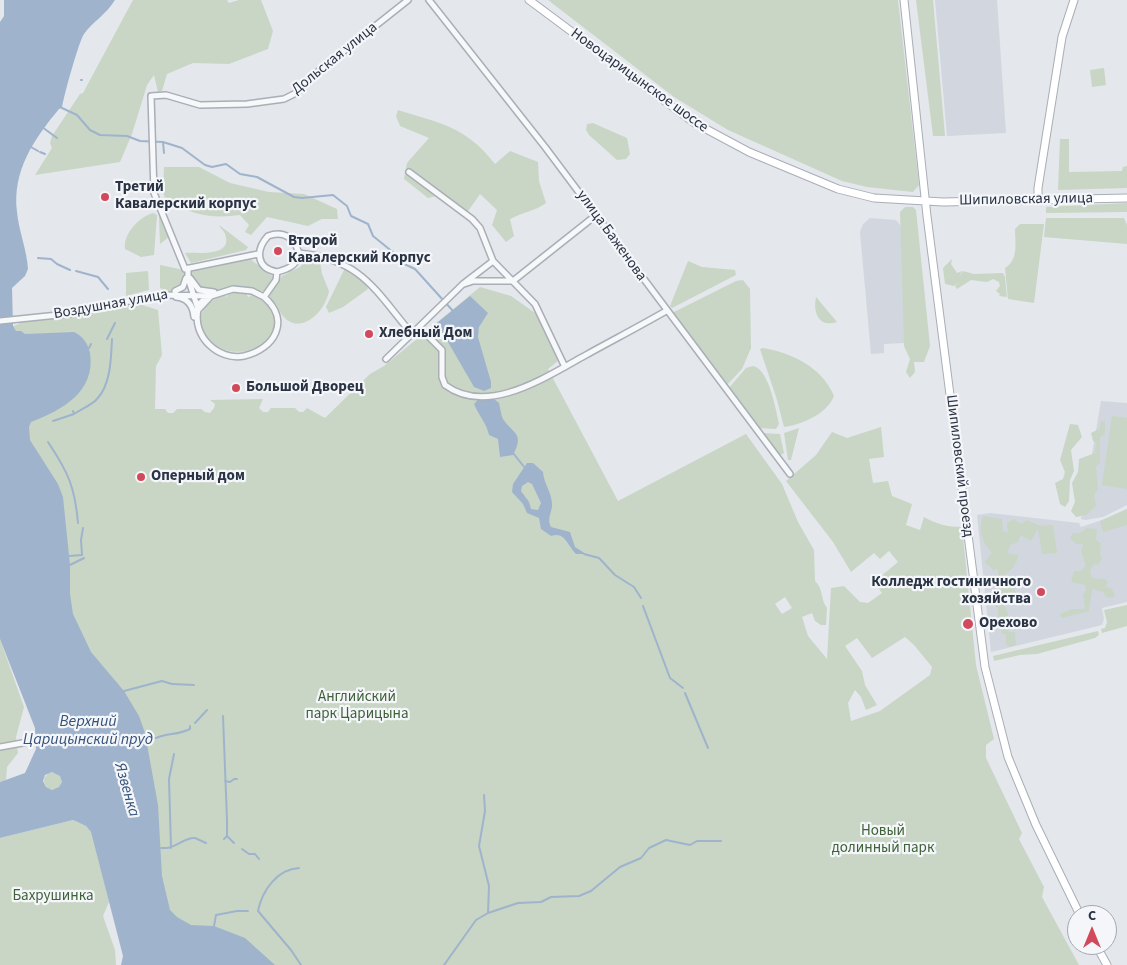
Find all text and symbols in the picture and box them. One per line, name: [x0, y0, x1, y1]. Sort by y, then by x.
street label: Дольская улица: [289, 19, 381, 99]
street label: Новоцарицынское шоссе: [567, 25, 711, 137]
place label: Третий Кавалерский корпус: [115, 179, 257, 214]
street label: улица Баженова: [572, 187, 650, 285]
street label: Шипиловская улица: [959, 190, 1093, 210]
marker: Третий Кавалерский корпус: [99, 191, 111, 203]
place label: Второй Кавалерский Корпус: [288, 233, 431, 268]
marker: Второй Кавалерский Корпус: [272, 245, 284, 257]
street label: Воздушная улица: [52, 286, 170, 324]
place label: Хлебный Дом: [379, 325, 472, 343]
marker: Хлебный Дом: [363, 328, 375, 340]
place label: Большой Дворец: [246, 379, 364, 397]
marker: Большой Дворец: [230, 382, 242, 394]
street label: Шипиловский проезд: [941, 394, 977, 538]
place label: Оперный дом: [151, 468, 245, 486]
marker: Оперный дом: [135, 471, 147, 483]
place label: Колледж гостиничного хозяйcтва: [871, 574, 1031, 609]
marker: Колледж гостиничного хозяйcтва: [1035, 586, 1047, 598]
place label: Орехово: [979, 615, 1037, 633]
marker: Орехово: [961, 617, 975, 631]
park label: Английский парк Царицына: [305, 689, 409, 724]
water label: Верхний Царицынский пруд: [23, 712, 153, 750]
water label: Язвенка: [109, 761, 143, 819]
park label: Новый долинный парк: [832, 823, 934, 858]
park label: Бахрушинка: [12, 888, 94, 906]
north arrow: [1067, 905, 1117, 955]
text: С: [1088, 906, 1096, 926]

